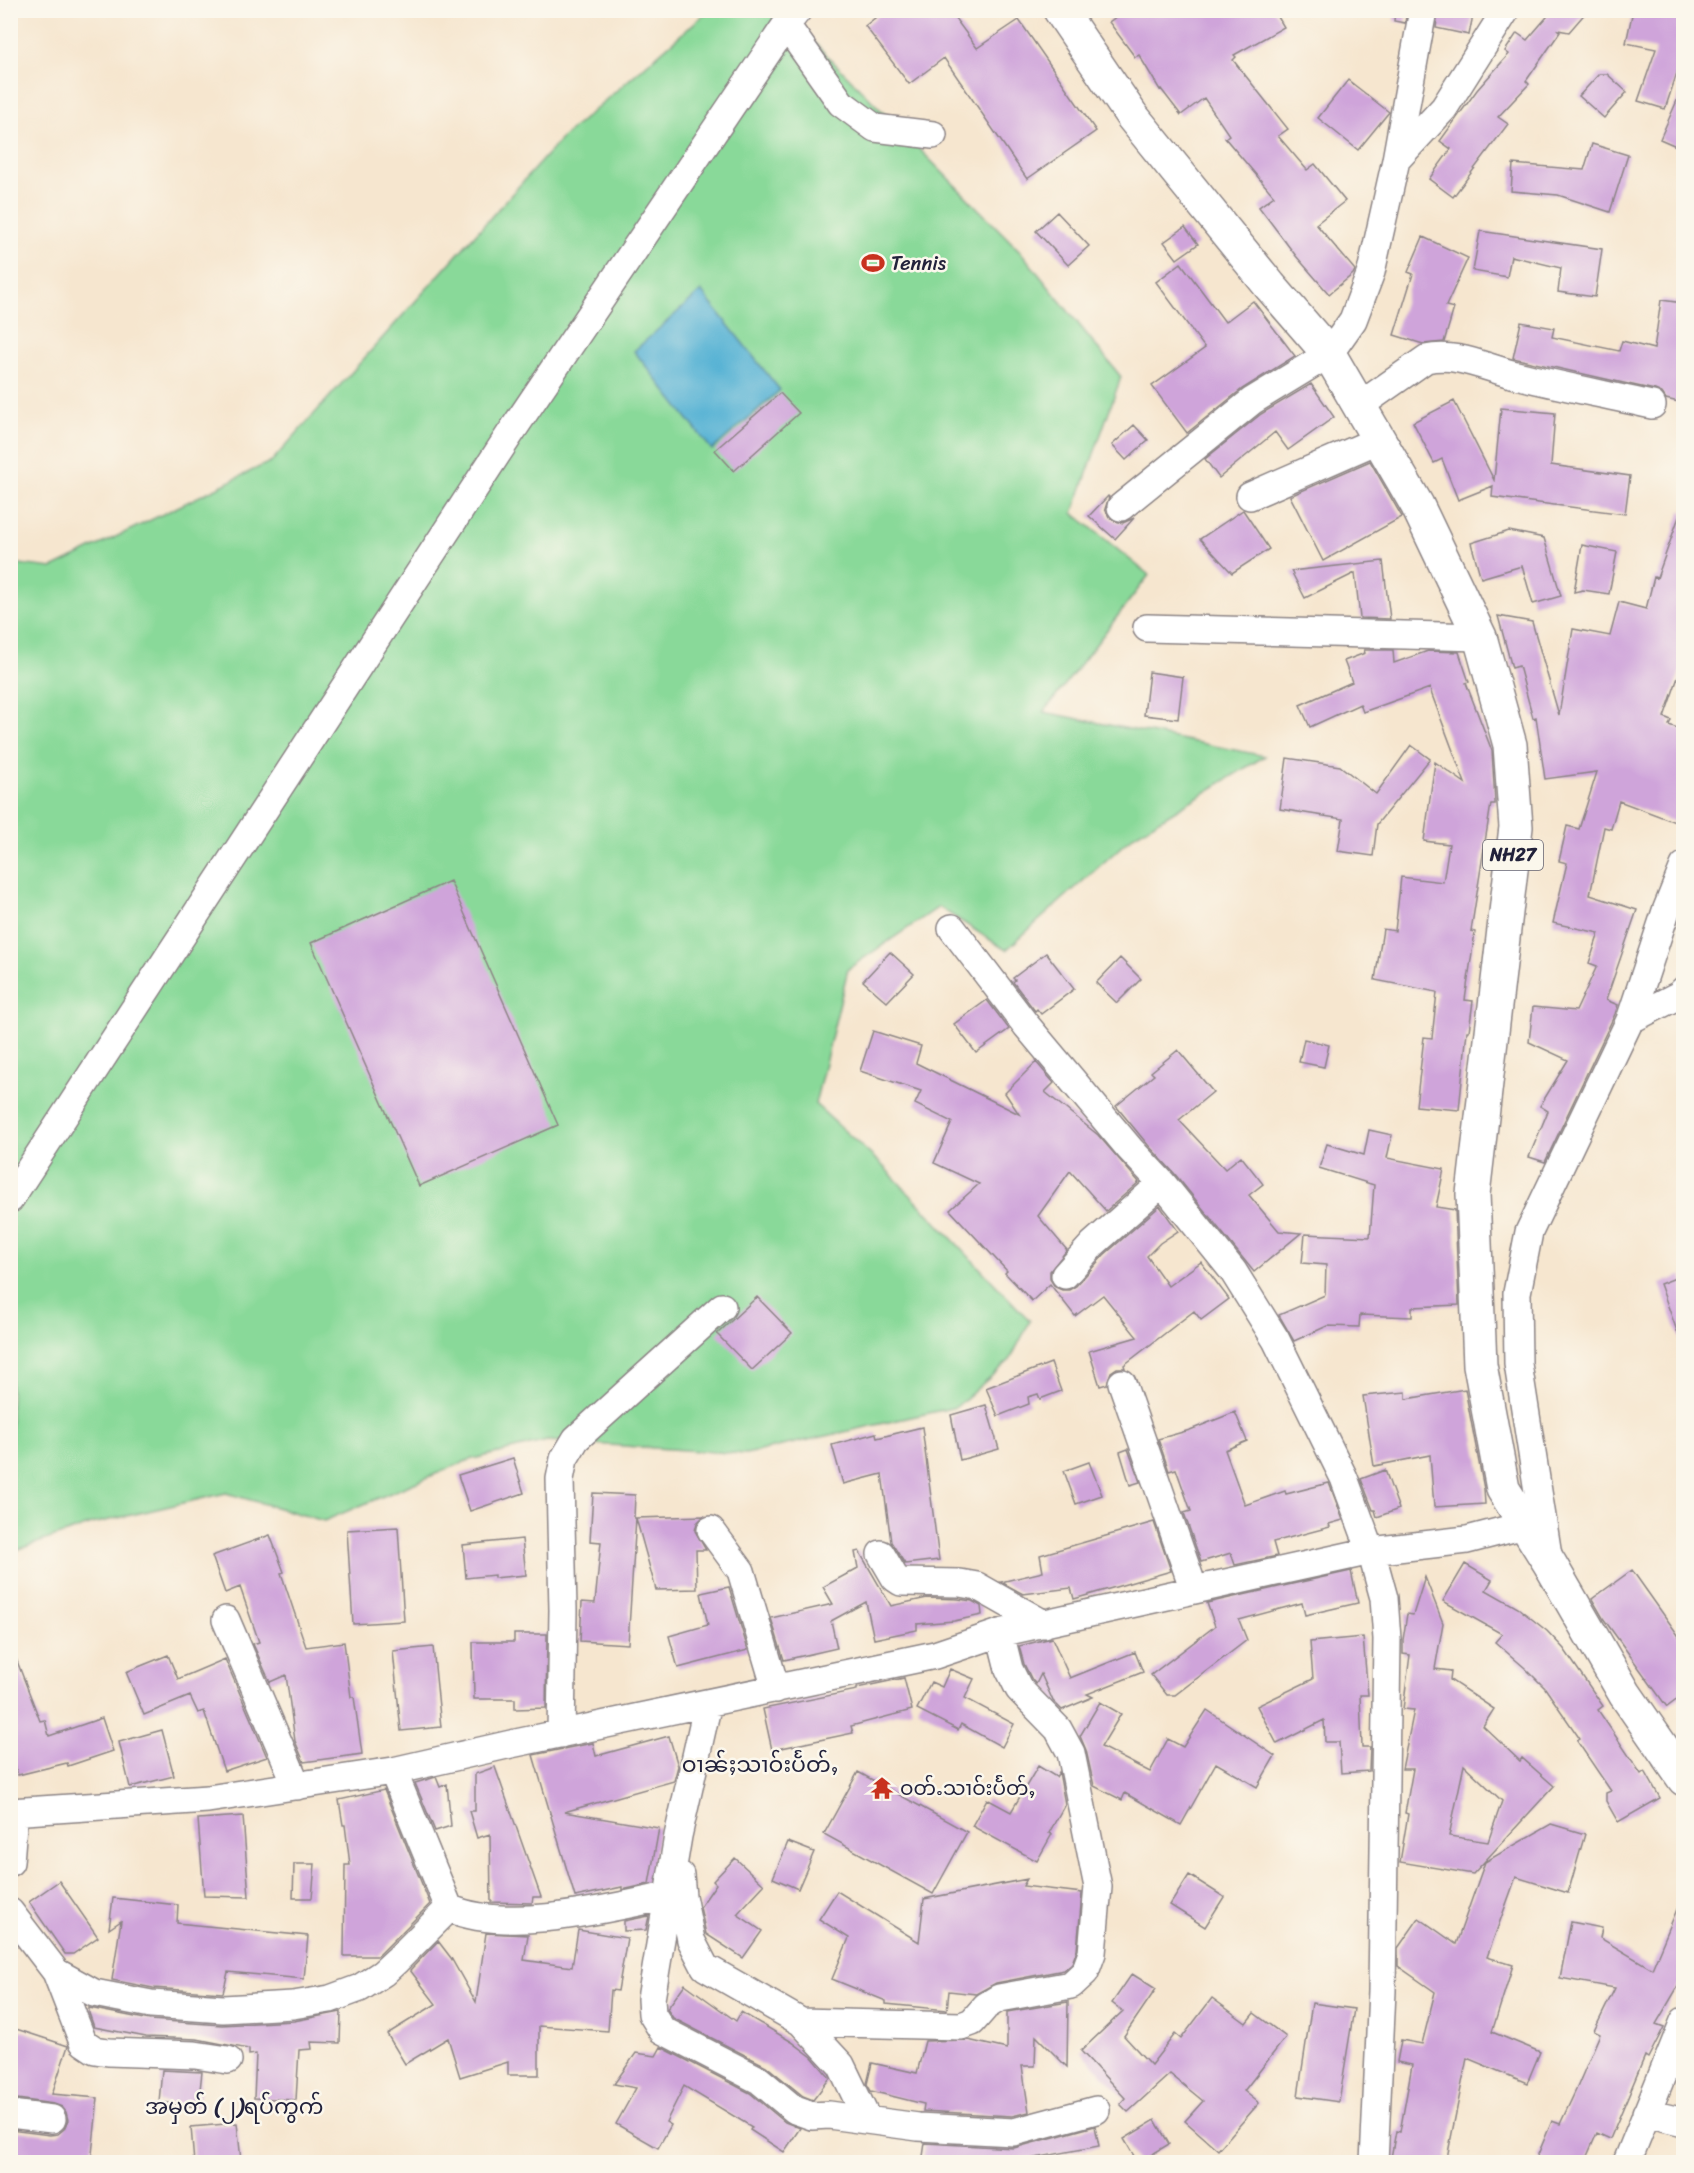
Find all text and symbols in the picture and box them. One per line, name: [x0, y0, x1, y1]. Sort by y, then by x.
place label: Tennis: [891, 246, 947, 281]
sports icon: Tennis: [860, 250, 886, 276]
road number: NH27: [1483, 840, 1543, 870]
district label: ဝၢၼ်ႈသၢဝ်းပႅတ်ႇ: [682, 1745, 838, 1784]
place label: ဝတ်ႉသၢဝ်းပႅတ်ႇ: [900, 1771, 1035, 1806]
temple icon: ဝတ်ႉသၢဝ်းပႅတ်ႇ: [869, 1775, 895, 1801]
district label: အမှတ် (၂)ရပ်ကွက်: [145, 2087, 323, 2126]

